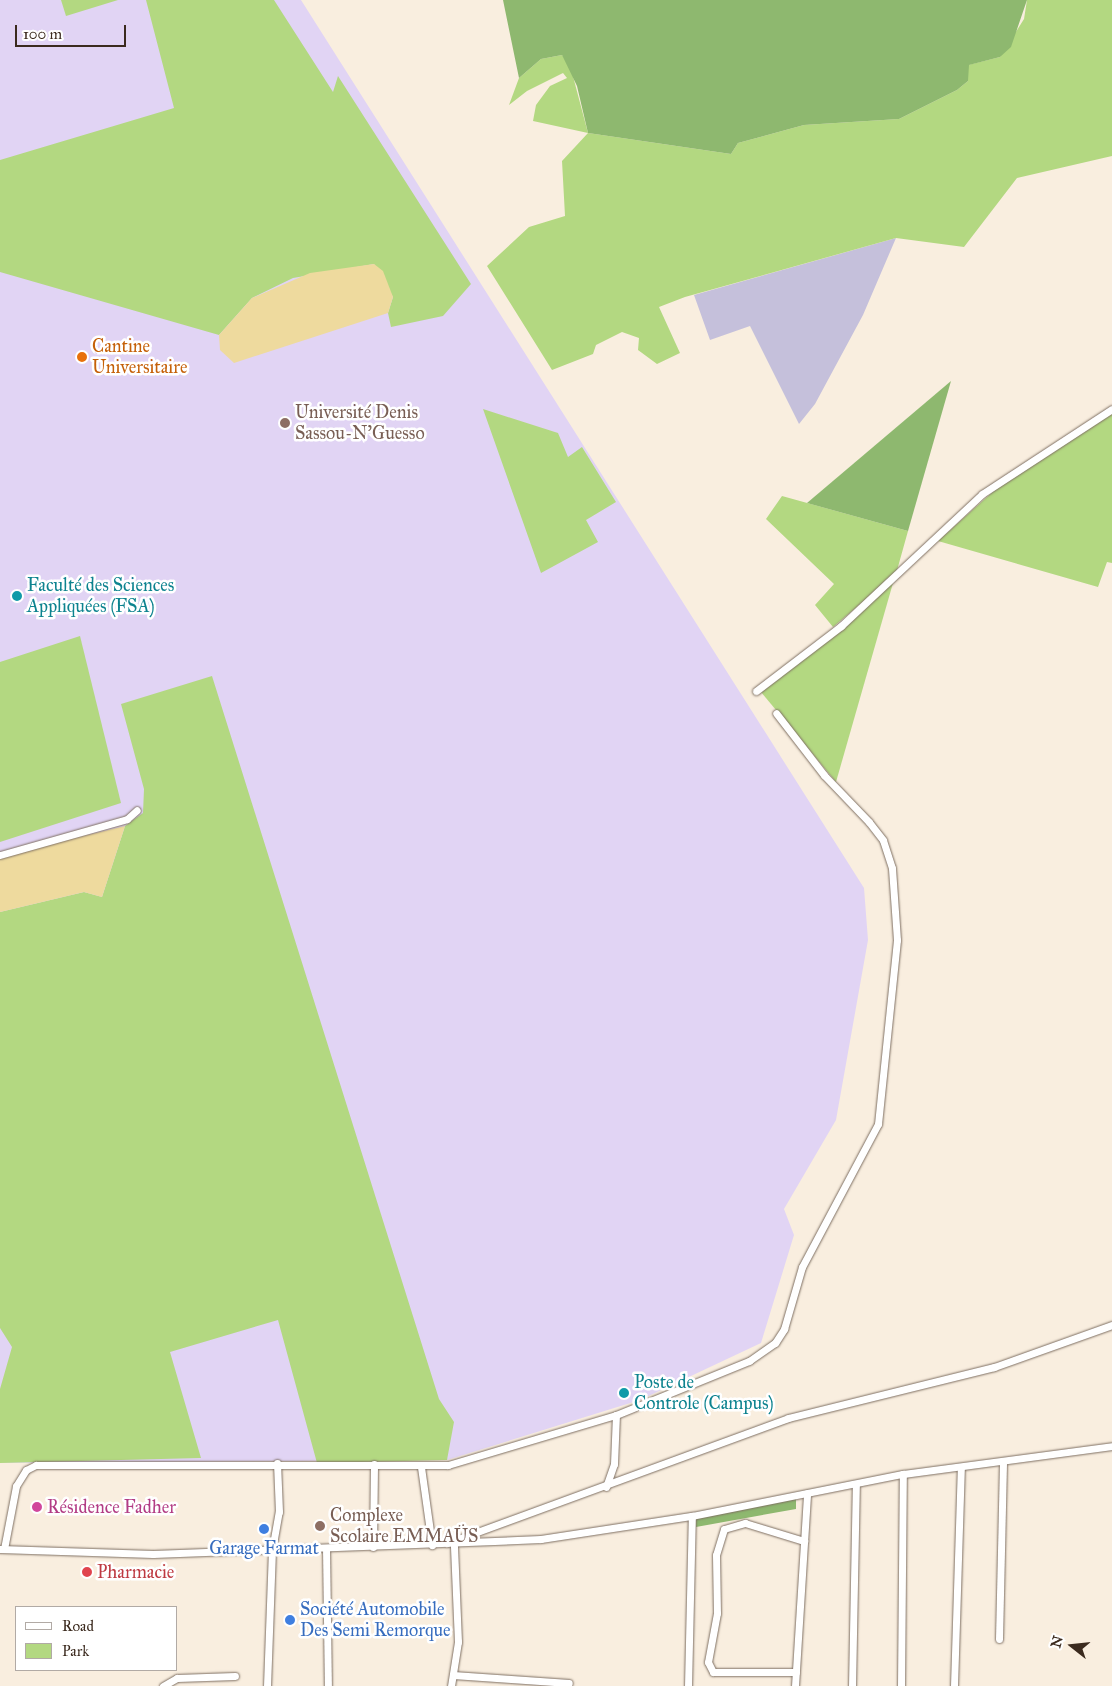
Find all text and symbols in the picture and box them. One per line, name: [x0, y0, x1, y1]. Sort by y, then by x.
scale bar: [18, 15, 129, 47]
text: 100 m: [23, 25, 62, 43]
place label: Cantine Universitaire: [92, 336, 187, 378]
marker: Cantine Universitaire: [76, 351, 88, 363]
place label: Université Denis Sassou-N'Guesso: [295, 402, 425, 444]
marker: Université Denis Sassou-N'Guesso: [279, 417, 291, 429]
place label: Faculté des Sciences Appliquées (FSA): [27, 575, 174, 618]
marker: Faculté des Sciences Appliquées (FSA): [11, 590, 23, 602]
place label: Poste de Controle (Campus): [634, 1372, 774, 1415]
marker: Poste de Controle (Campus): [618, 1387, 630, 1399]
place label: Résidence Fadher: [47, 1496, 176, 1518]
marker: Résidence Fadher: [31, 1501, 43, 1513]
place label: Complexe Scolaire EMMAÜS: [330, 1505, 478, 1548]
marker: Complexe Scolaire EMMAÜS: [314, 1520, 326, 1532]
marker: Garage Farmat: [258, 1523, 270, 1535]
place label: Garage Farmat: [209, 1537, 319, 1559]
place label: Pharmacie: [97, 1561, 174, 1583]
marker: Pharmacie: [81, 1566, 93, 1578]
place label: Société Automobile Des Semi Remorque: [300, 1599, 451, 1642]
legend: [15, 1606, 178, 1671]
marker: Société Automobile Des Semi Remorque: [284, 1614, 296, 1626]
text: Road: [62, 1617, 94, 1635]
north arrow: [1047, 1621, 1097, 1671]
text: N: [1047, 1634, 1067, 1650]
text: Park: [62, 1642, 89, 1660]

